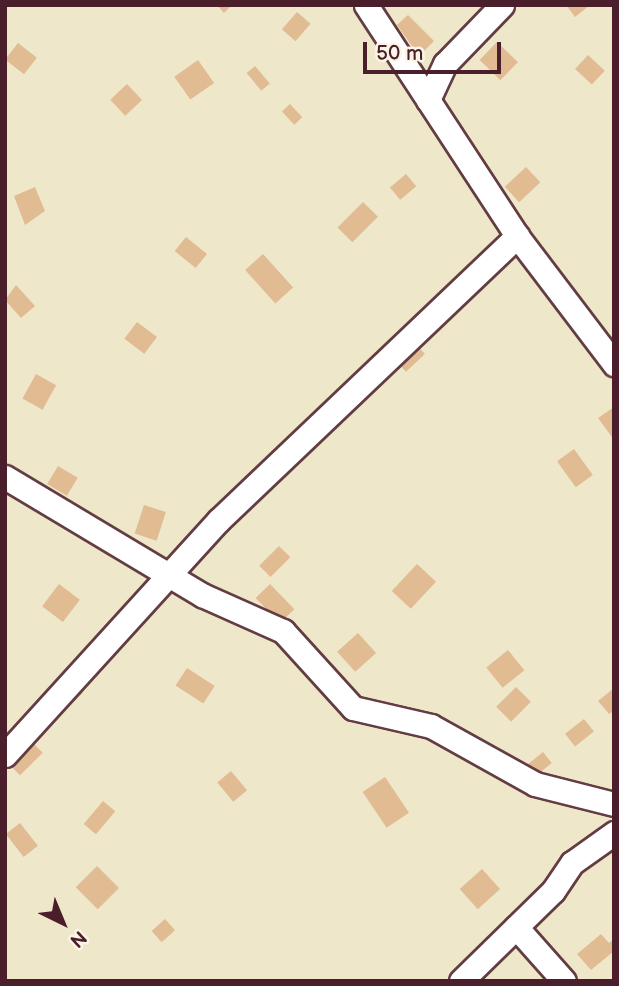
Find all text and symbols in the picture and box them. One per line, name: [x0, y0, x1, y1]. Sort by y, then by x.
scale bar: [367, 28, 505, 72]
text: 50 m: [376, 41, 423, 66]
north arrow: [28, 888, 98, 958]
text: N: [65, 925, 91, 952]

